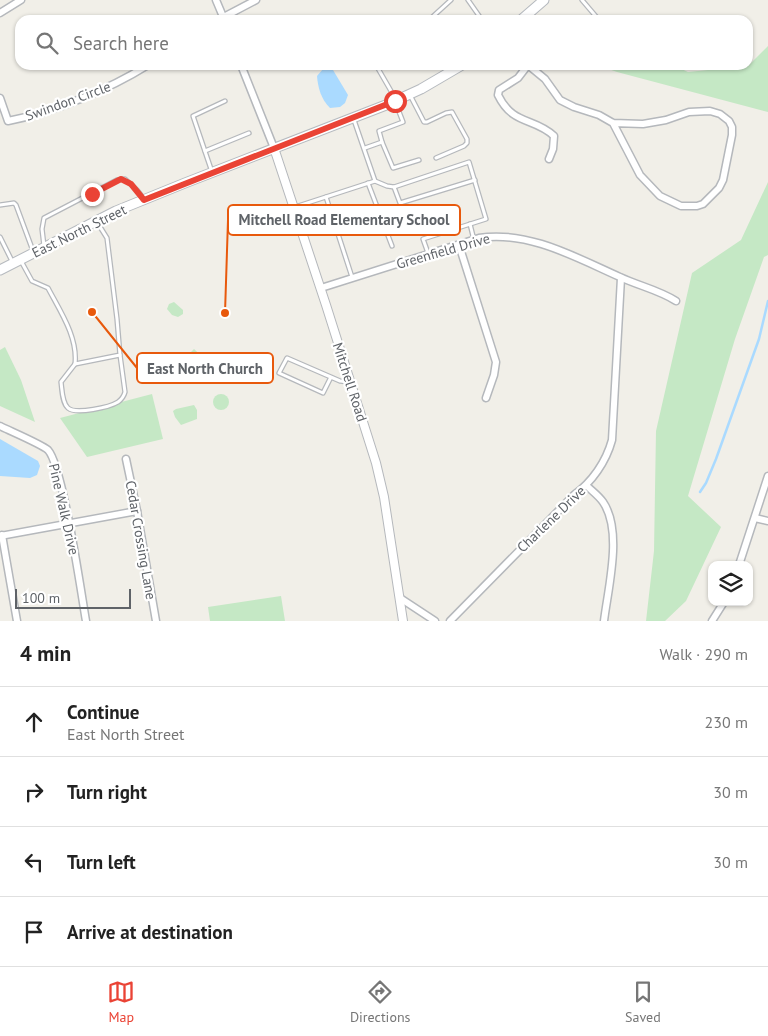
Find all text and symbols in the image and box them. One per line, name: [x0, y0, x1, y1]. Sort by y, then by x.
search box: [15, 15, 753, 70]
icon: search: [33, 29, 61, 57]
text: Search here: [73, 31, 169, 55]
street label: Swindon Circle: [23, 77, 113, 125]
route start: [384, 90, 407, 113]
route end: [81, 183, 104, 206]
street label: East North Street: [29, 200, 129, 262]
callout: Mitchell Road Elementary School: [228, 205, 460, 235]
text: Mitchell Road Elementary School: [238, 210, 450, 229]
street label: Greenfield Drive: [394, 229, 492, 273]
street label: Mitchell Road: [329, 340, 371, 424]
callout: East North Church: [137, 353, 273, 383]
text: East North Church: [147, 359, 263, 378]
street label: Pine Walk Drive: [45, 462, 83, 556]
street label: Cedar Crossing Lane: [122, 479, 160, 601]
street label: Charlene Drive: [513, 482, 589, 556]
map controls: [708, 561, 753, 606]
button: layers: [708, 561, 753, 606]
scale bar: [15, 586, 131, 609]
text: 100 m: [22, 589, 60, 607]
text: 4 min: [20, 640, 71, 667]
text: Walk · 290 m: [659, 644, 748, 664]
text: Continue: [67, 700, 139, 724]
icon: ahead: [20, 708, 48, 736]
text: 230 m: [705, 712, 748, 732]
text: East North Street: [67, 724, 185, 744]
icon: right: [20, 778, 48, 806]
text: Turn right: [67, 780, 147, 804]
text: 30 m: [713, 782, 748, 802]
icon: left: [20, 848, 48, 876]
text: Turn left: [67, 850, 136, 874]
text: 30 m: [713, 852, 748, 872]
icon: arrive: [20, 918, 48, 946]
text: Arrive at destination: [67, 920, 233, 944]
tab: Map: [107, 978, 135, 1026]
tab: Directions: [350, 978, 410, 1026]
tab: Saved: [625, 978, 661, 1026]

